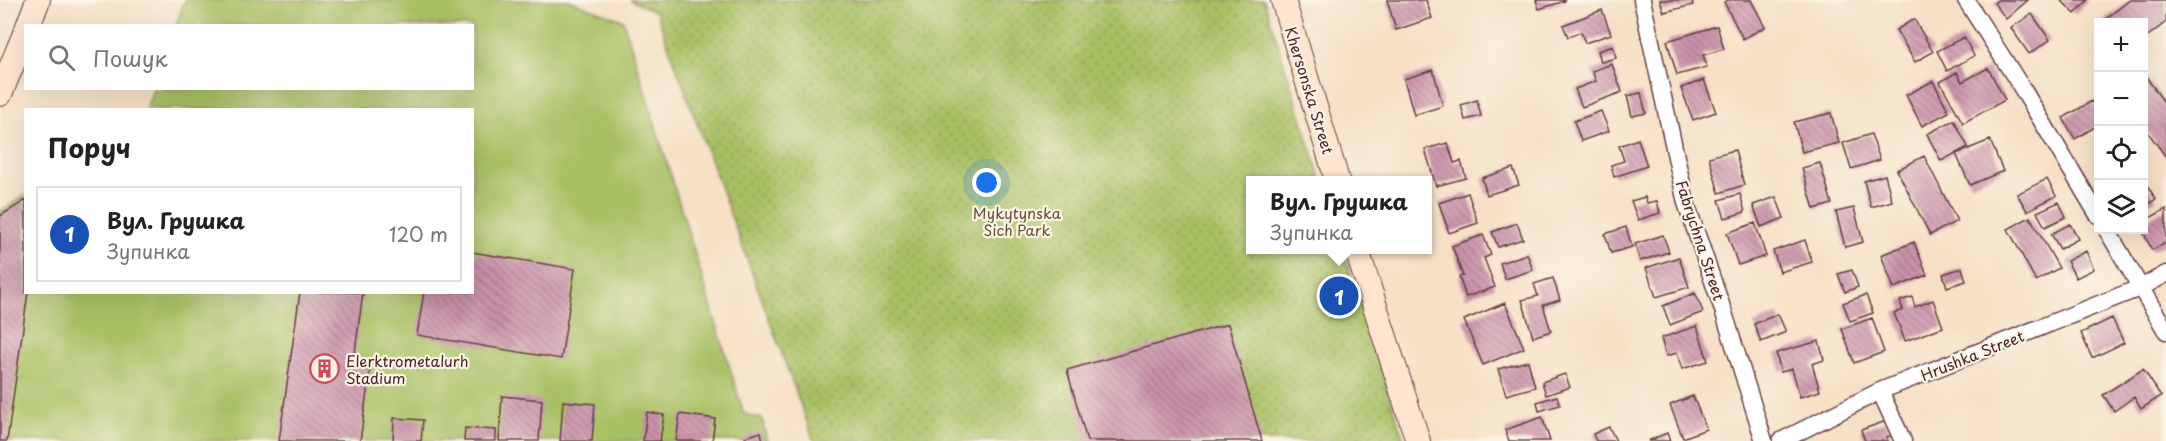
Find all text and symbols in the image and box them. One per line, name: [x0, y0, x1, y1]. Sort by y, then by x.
map controls: [2094, 18, 2148, 234]
button: +: [2094, 18, 2148, 72]
street label: Khersonska Street: [1280, 23, 1340, 157]
search box: [24, 24, 474, 90]
icon: search: [45, 41, 78, 74]
text: Пошук: [93, 41, 168, 74]
button: −: [2094, 72, 2148, 126]
button: locate: [2094, 126, 2148, 180]
text: Поруч: [48, 128, 131, 167]
your location: [972, 168, 1001, 197]
popup: [1246, 176, 1432, 254]
street label: Fabrychna Street: [1671, 177, 1731, 303]
button: layers: [2094, 180, 2148, 234]
text: Вул. Грушка: [1270, 184, 1408, 217]
park label: Mykytynska Sich Park: [973, 201, 1062, 241]
text: Вул. Грушка: [107, 203, 245, 236]
text: Зупинка: [1270, 217, 1353, 247]
text: 1: [65, 219, 74, 249]
text: 120 m: [389, 219, 448, 249]
text: Зупинка: [107, 236, 190, 266]
pin: 1: [1320, 274, 1358, 318]
street label: Hrushka Street: [1917, 324, 2027, 386]
place label: Elerktrometalurh Stadium: [346, 349, 468, 389]
building icon: Elerktrometalurh Stadium: [309, 353, 341, 385]

